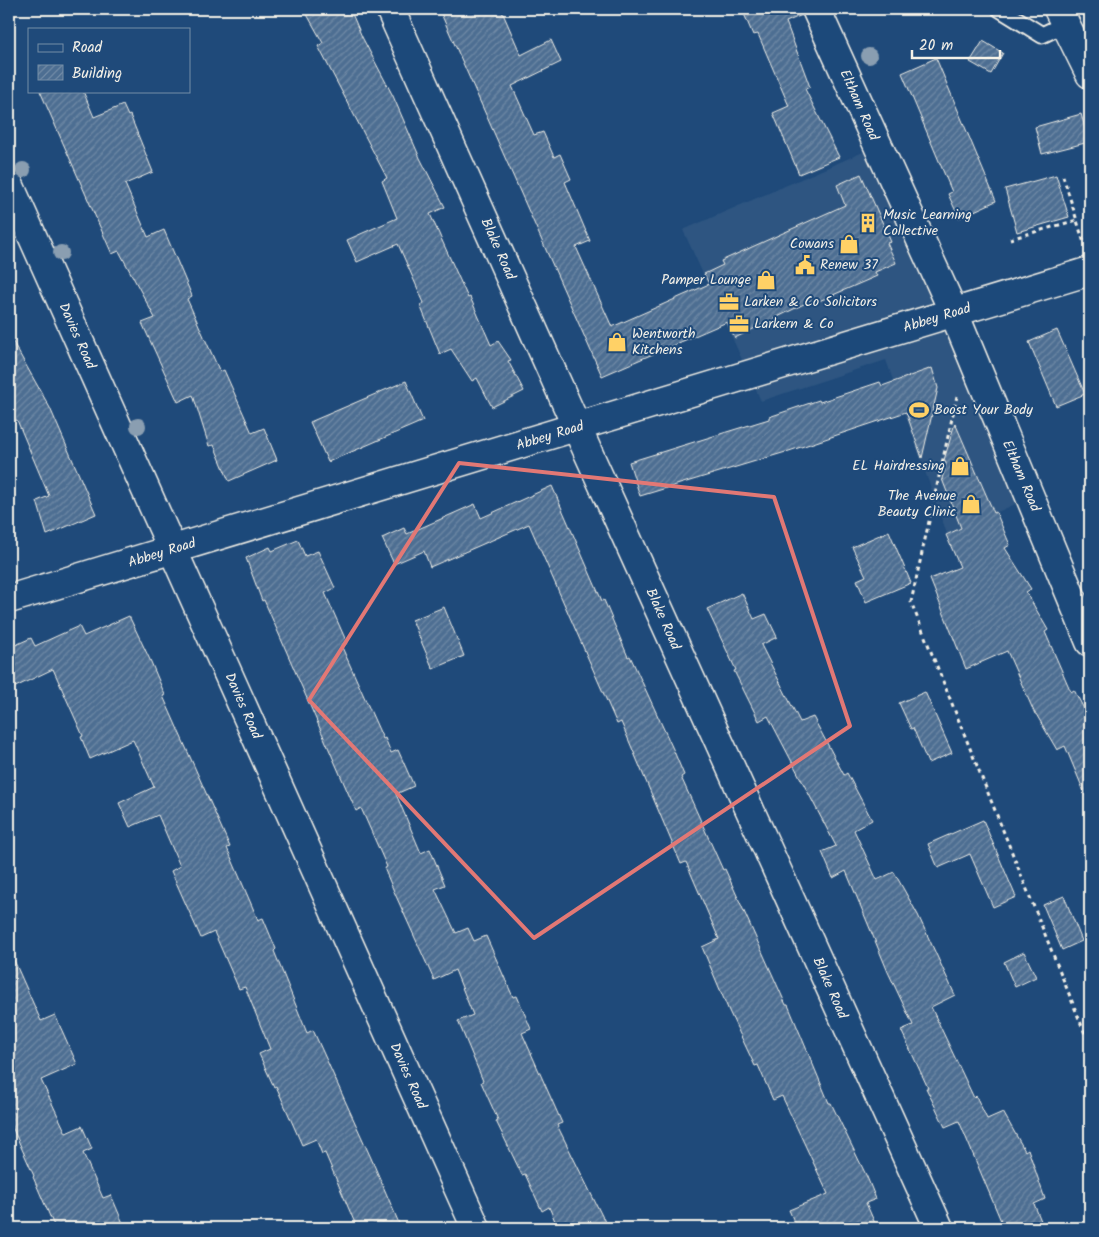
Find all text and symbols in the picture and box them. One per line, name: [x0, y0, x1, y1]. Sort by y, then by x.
legend: [28, 28, 190, 92]
scale bar: [912, 28, 999, 60]
text: 20 m: [919, 34, 953, 58]
text: Road: [72, 36, 103, 60]
text: Building: [72, 62, 122, 86]
street label: Eltham Road: [834, 66, 885, 145]
place label: Music Learning Collective: [883, 204, 972, 242]
building icon: Music Learning Collective: [857, 212, 879, 234]
street label: Blake Road: [475, 215, 522, 284]
place label: Cowans: [790, 233, 834, 255]
shop icon: Cowans: [838, 233, 860, 255]
public building icon: Renew 37: [794, 254, 816, 276]
place label: Renew 37: [820, 254, 878, 276]
place label: Pamper Lounge: [661, 269, 752, 291]
shop icon: Pamper Lounge: [755, 269, 777, 291]
office icon: Larken & Co Solicitors: [718, 291, 740, 313]
place label: Larken & Co Solicitors: [744, 291, 877, 313]
street label: Abbey Road: [900, 297, 975, 339]
street label: Davies Road: [53, 299, 102, 374]
office icon: Larkern & Co: [728, 313, 750, 335]
place label: Larkern & Co: [754, 313, 834, 335]
place label: Wentworth Kitchens: [632, 323, 695, 361]
shop icon: Wentworth Kitchens: [606, 331, 628, 353]
sports icon: Boost Your Body: [908, 399, 930, 421]
place label: Boost Your Body: [934, 399, 1033, 421]
street label: Abbey Road: [513, 415, 588, 457]
street label: Eltham Road: [996, 437, 1046, 516]
place label: EL Hairdressing: [852, 455, 945, 477]
shop icon: EL Hairdressing: [949, 455, 971, 477]
place label: The Avenue Beauty Clinic: [878, 485, 957, 523]
shop icon: The Avenue Beauty Clinic: [960, 493, 982, 515]
street label: Abbey Road: [125, 532, 200, 574]
street label: Blake Road: [640, 585, 687, 654]
street label: Davies Road: [219, 669, 268, 744]
street label: Blake Road: [807, 954, 854, 1023]
street label: Davies Road: [384, 1039, 433, 1114]

